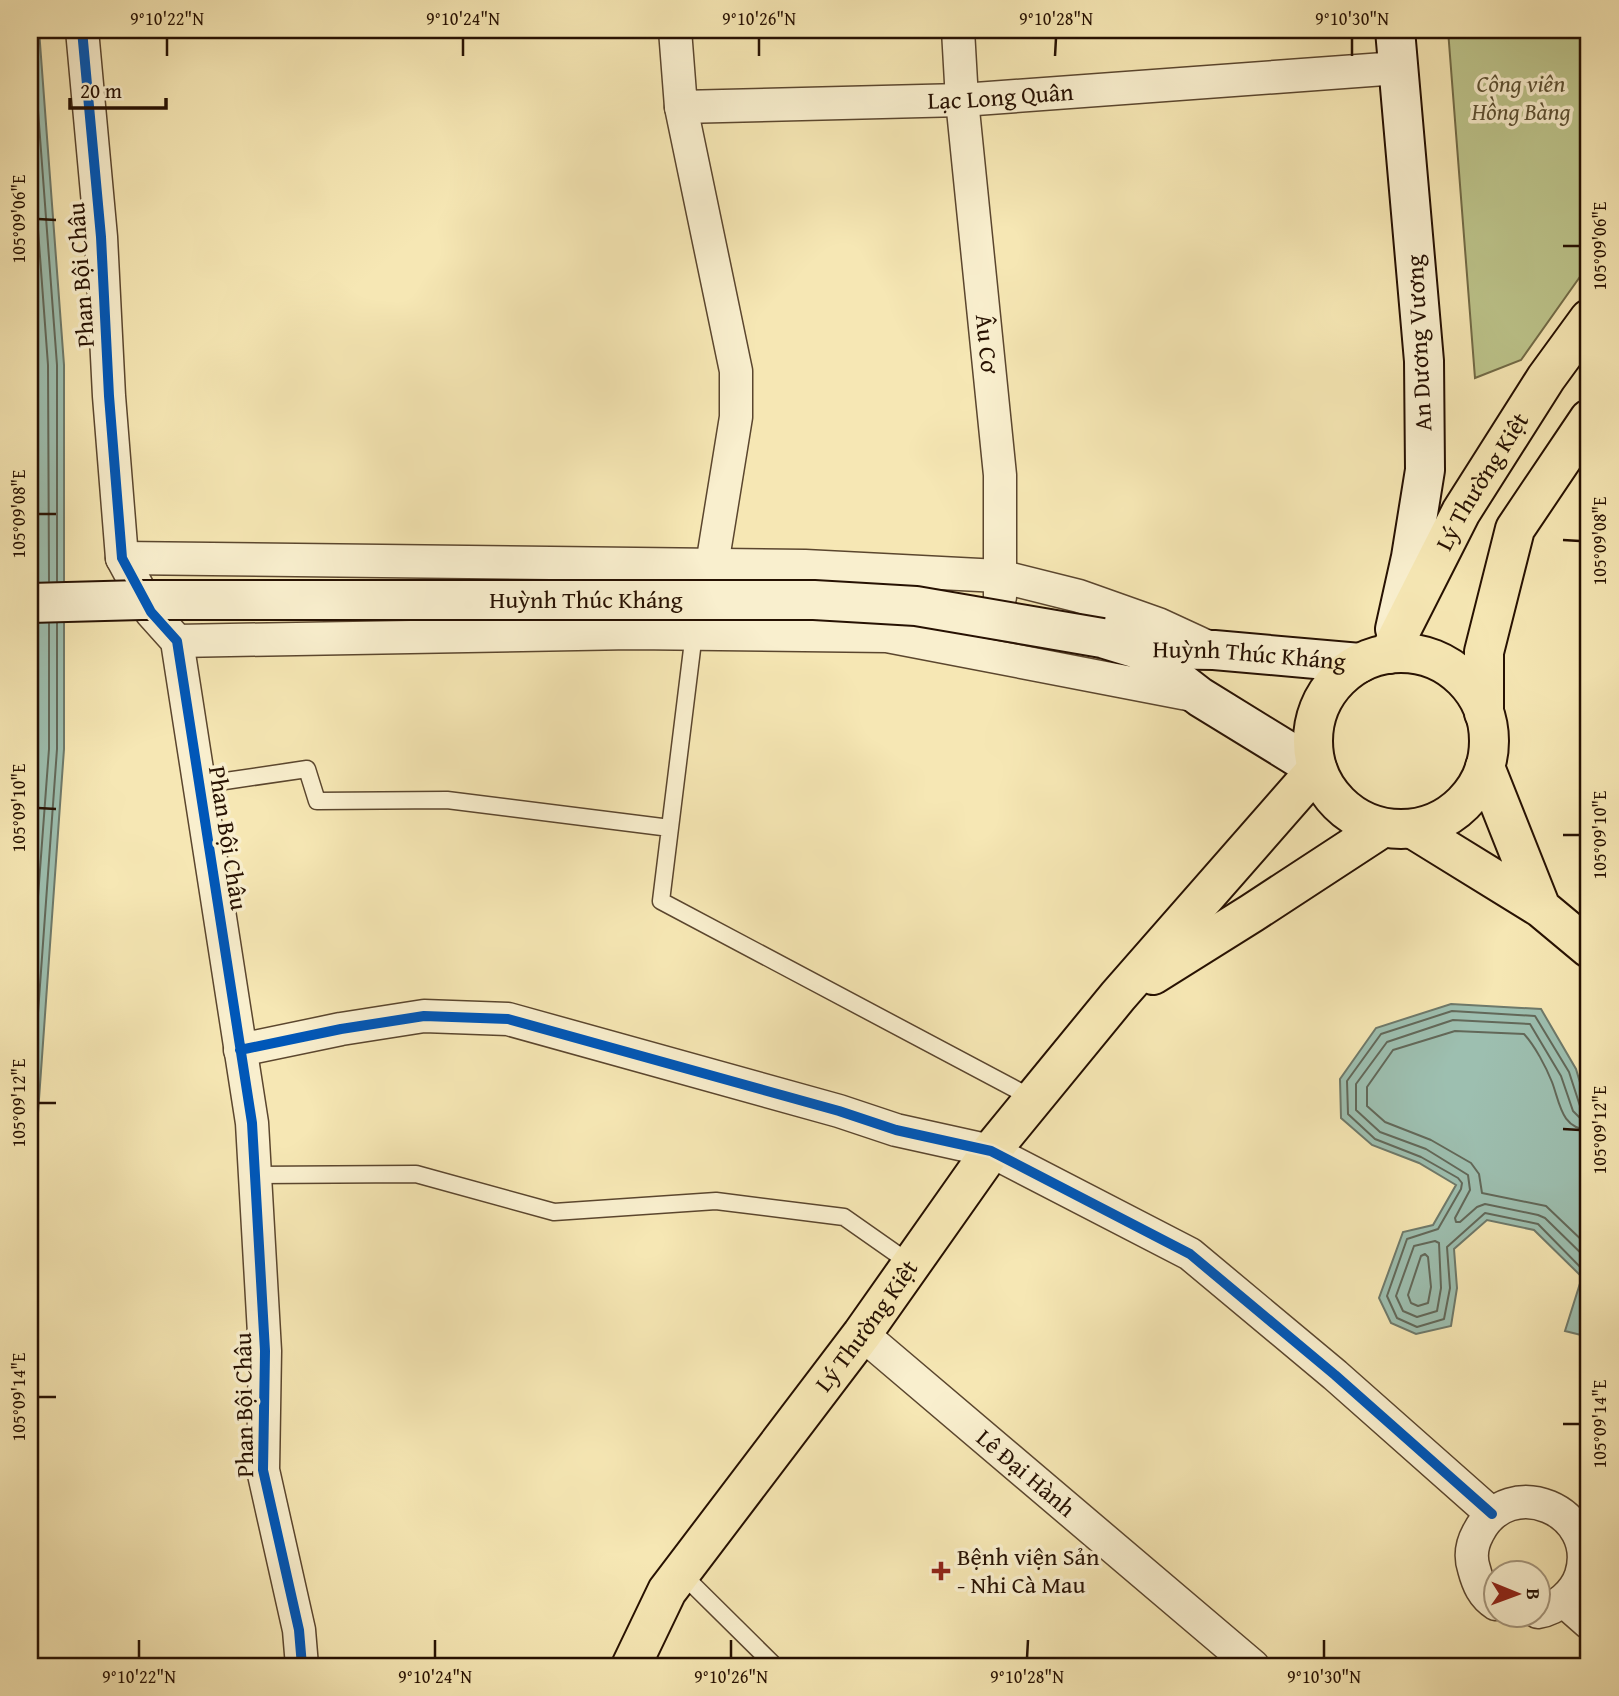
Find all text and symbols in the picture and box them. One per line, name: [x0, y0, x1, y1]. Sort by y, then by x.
text: 9°10'22"N: [130, 5, 204, 32]
text: 9°10'24"N: [426, 5, 500, 32]
text: 9°10'26"N: [722, 5, 796, 32]
text: 9°10'28"N: [1019, 5, 1093, 32]
text: 9°10'30"N: [1315, 5, 1389, 32]
scale bar: [70, 66, 166, 110]
park label: Công viên Hồng Bàng: [1470, 66, 1571, 129]
street label: Lạc Long Quân: [927, 74, 1075, 118]
text: 20 m: [80, 75, 122, 106]
text: 105°09'06"E: [5, 175, 32, 263]
street label: Phan Bội Châu: [58, 201, 103, 349]
text: 105°09'06"E: [1586, 202, 1613, 290]
street label: An Dương Vương: [1396, 254, 1441, 432]
street label: Âu Cơ: [967, 312, 1008, 375]
street label: Lý Thường Kiệt: [1426, 405, 1537, 556]
text: 105°09'08"E: [5, 470, 32, 558]
text: 105°09'08"E: [1586, 497, 1613, 585]
street label: Huỳnh Thúc Kháng: [489, 582, 683, 617]
street label: Huỳnh Thúc Kháng: [1152, 631, 1347, 679]
street label: Phan Bội Châu: [200, 763, 257, 912]
text: 105°09'10"E: [5, 764, 32, 852]
text: 105°09'10"E: [1586, 791, 1613, 879]
text: 105°09'12"E: [5, 1059, 32, 1147]
text: 105°09'12"E: [1586, 1086, 1613, 1174]
street label: Lý Thường Kiệt: [806, 1252, 926, 1399]
street label: Phan Bội Châu: [225, 1332, 262, 1478]
text: 105°09'14"E: [5, 1353, 32, 1441]
text: 105°09'14"E: [1586, 1380, 1613, 1468]
street label: Lê Đại Hành: [969, 1420, 1084, 1525]
place label: Bệnh viện Sản - Nhi Cà Mau: [957, 1539, 1100, 1602]
north arrow: [1482, 1560, 1552, 1630]
marker: Bệnh viện Sản - Nhi Cà Mau: [931, 1561, 951, 1581]
text: B: [1520, 1588, 1548, 1600]
text: 9°10'22"N: [102, 1663, 176, 1690]
text: 9°10'24"N: [398, 1663, 472, 1690]
text: 9°10'26"N: [694, 1663, 768, 1690]
text: 9°10'28"N: [990, 1663, 1064, 1690]
text: 9°10'30"N: [1287, 1663, 1361, 1690]

